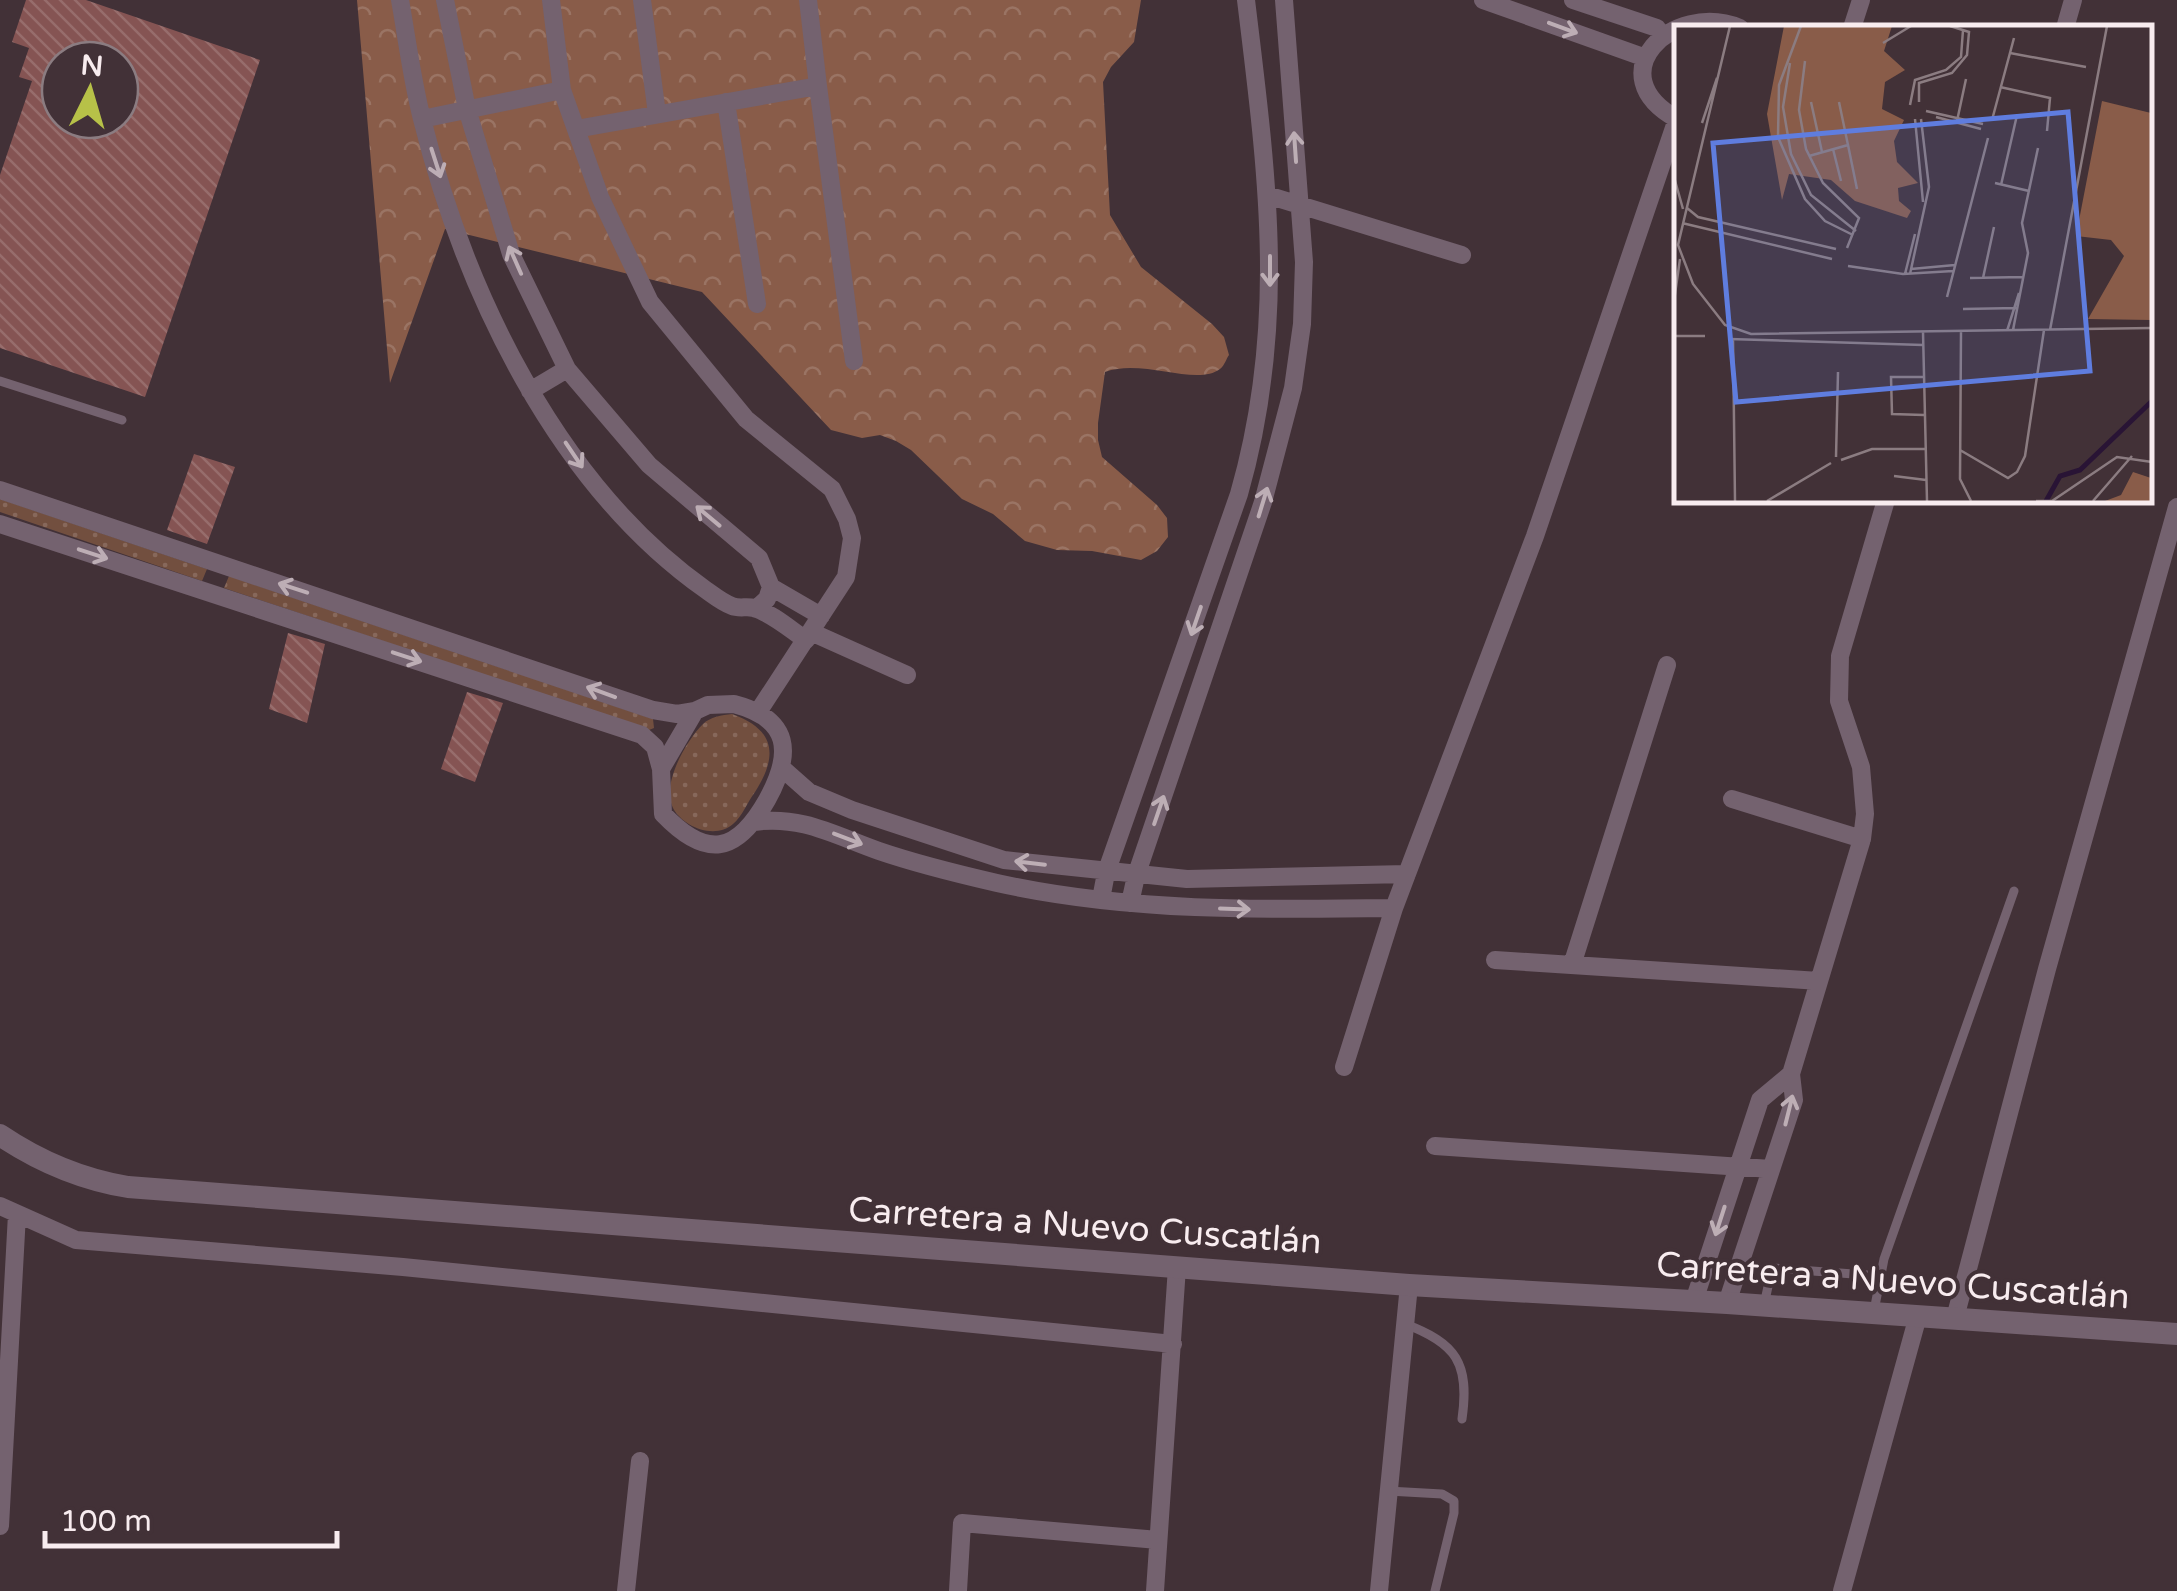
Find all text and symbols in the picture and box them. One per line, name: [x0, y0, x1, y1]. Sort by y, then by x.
one-way arrow: [1546, 20, 1577, 38]
inset map: [1674, 25, 2152, 502]
north arrow: [40, 40, 140, 140]
text: N: [79, 48, 105, 84]
one-way arrow: [1285, 132, 1304, 164]
one-way arrow: [428, 147, 446, 179]
one-way arrow: [505, 245, 523, 276]
one-way arrow: [1260, 254, 1280, 287]
one-way arrow: [563, 441, 584, 469]
one-way arrow: [1255, 487, 1273, 518]
one-way arrow: [696, 505, 722, 527]
one-way arrow: [76, 547, 108, 565]
one-way arrow: [278, 578, 309, 596]
one-way arrow: [1186, 605, 1204, 636]
one-way arrow: [390, 650, 422, 668]
one-way arrow: [587, 682, 618, 700]
one-way arrow: [1151, 795, 1169, 826]
one-way arrow: [832, 831, 863, 849]
one-way arrow: [1014, 853, 1047, 872]
one-way arrow: [1218, 900, 1250, 918]
one-way arrow: [1781, 1095, 1799, 1127]
street label: Carretera a Nuevo Cuscatlán: [847, 1189, 1323, 1263]
one-way arrow: [1710, 1204, 1728, 1236]
street label: Carretera a Nuevo Cuscatlán: [1655, 1244, 2131, 1318]
scale bar: [45, 1486, 338, 1548]
text: 100 m: [60, 1503, 152, 1540]

